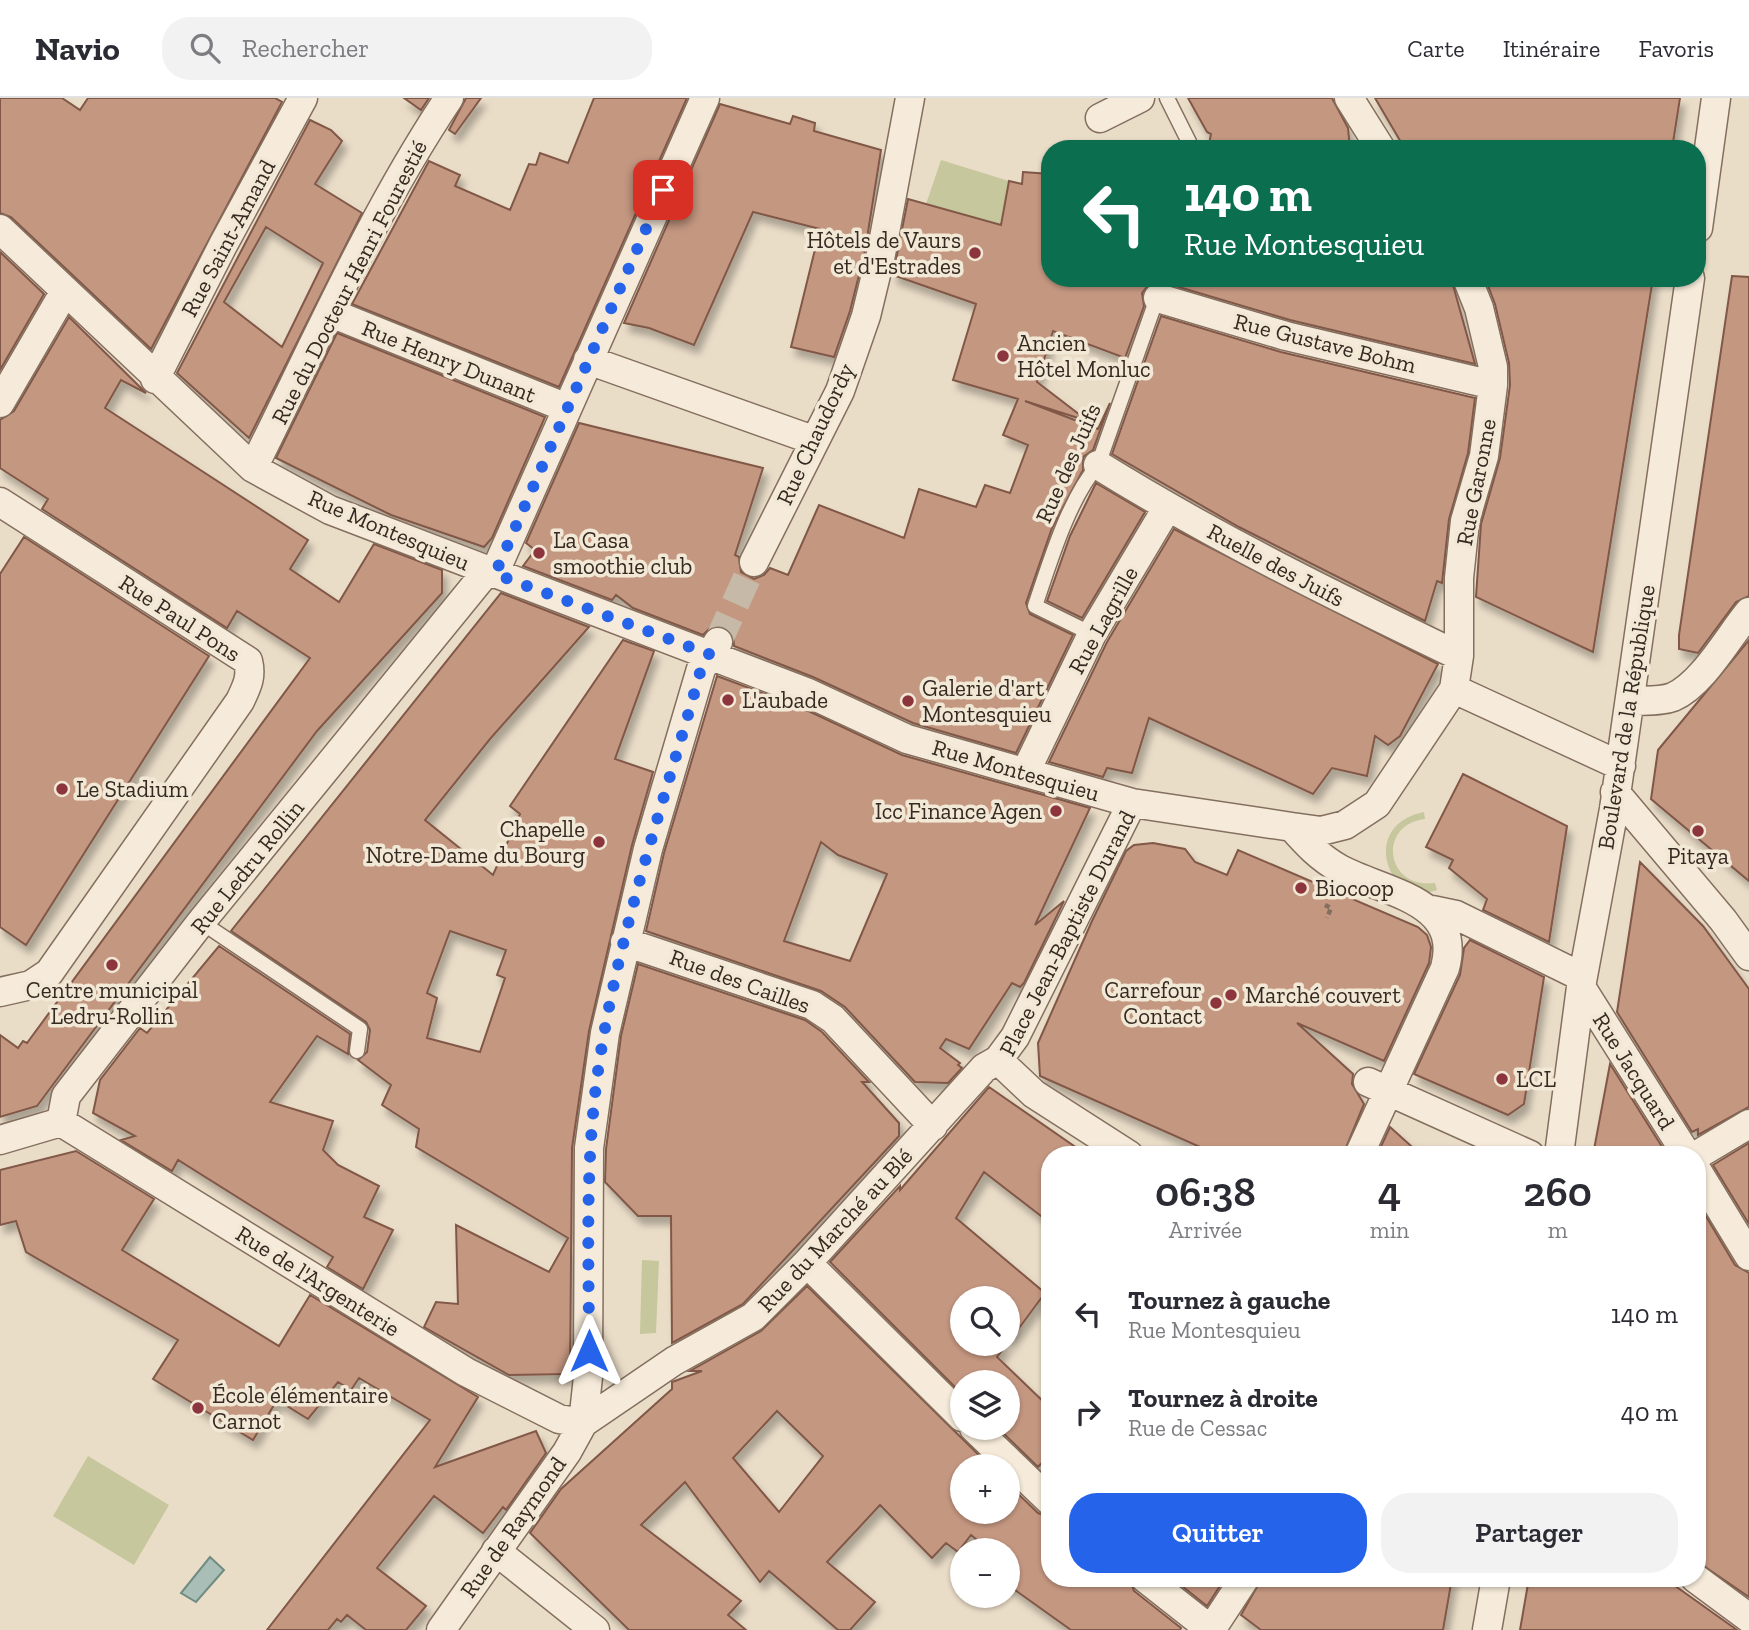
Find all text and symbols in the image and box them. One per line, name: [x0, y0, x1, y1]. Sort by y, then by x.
search box: [162, 17, 652, 80]
text: Navio: [35, 29, 120, 68]
icon: search: [186, 29, 224, 67]
text: Rechercher: [242, 32, 369, 64]
text: Carte: [1407, 34, 1465, 63]
text: Itinéraire: [1503, 34, 1600, 63]
text: Favoris: [1638, 34, 1714, 63]
street label: Rue du Docteur Henri Fourestié: [265, 135, 433, 429]
street label: Rue Saint-Amand: [175, 154, 281, 321]
pin: [633, 160, 693, 220]
text: 140 m: [1184, 165, 1312, 224]
icon: left: [1069, 168, 1160, 259]
icon: arrive: [644, 171, 682, 209]
text: Rue Montesquieu: [1184, 225, 1424, 263]
place label: Hôtels de Vaurs et d'Estrades: [807, 226, 961, 280]
marker: Hôtels de Vaurs et d'Estrades: [967, 245, 983, 261]
street label: Rue Gustave Bohm: [1231, 307, 1419, 379]
street label: Rue Henry Dunant: [358, 313, 541, 409]
place label: Ancien Hôtel Monluc: [1017, 329, 1151, 383]
marker: Ancien Hôtel Monluc: [995, 348, 1011, 364]
street label: Rue Chaudordy: [770, 358, 860, 509]
street label: Rue des Juifs: [1029, 399, 1107, 527]
street label: Rue Garonne: [1450, 416, 1502, 548]
street label: Rue Montesquieu: [304, 483, 474, 577]
street label: Ruelle des Juifs: [1203, 517, 1349, 613]
place label: La Casa smoothie club: [553, 526, 692, 580]
marker: La Casa smoothie club: [531, 545, 547, 561]
street label: Rue Lagrille: [1062, 561, 1144, 679]
street label: Rue Paul Pons: [114, 568, 246, 668]
street label: Boulevard de la République: [1591, 583, 1661, 851]
place label: Galerie d'art Montesquieu: [922, 674, 1052, 728]
place label: L'aubade: [742, 686, 828, 714]
marker: L'aubade: [720, 692, 736, 708]
marker: Galerie d'art Montesquieu: [900, 693, 916, 709]
street label: Rue Montesquieu: [929, 733, 1103, 807]
place label: Le Stadium: [76, 775, 188, 803]
marker: Le Stadium: [54, 781, 70, 797]
street label: Rue Ledru Rollin: [184, 794, 310, 940]
place label: Icc Finance Agen: [875, 797, 1042, 825]
marker: Icc Finance Agen: [1048, 803, 1064, 819]
street label: Place Jean-Baptiste Durand: [993, 805, 1141, 1060]
place label: Chapelle Notre-Dame du Bourg: [366, 815, 585, 869]
marker: Pitaya: [1690, 823, 1706, 839]
marker: Chapelle Notre-Dame du Bourg: [591, 834, 607, 850]
place label: Pitaya: [1667, 842, 1729, 870]
place label: Biocoop: [1315, 874, 1394, 902]
marker: Biocoop: [1293, 880, 1309, 896]
street label: Rue des Cailles: [666, 943, 814, 1019]
marker: Centre municipal Ledru-Rollin: [104, 957, 120, 973]
place label: Centre municipal Ledru-Rollin: [26, 976, 198, 1030]
place label: Carrefour Contact: [1104, 976, 1202, 1030]
place label: Marché couvert: [1245, 981, 1401, 1009]
marker: Marché couvert: [1223, 987, 1239, 1003]
marker: Carrefour Contact: [1208, 995, 1224, 1011]
street label: Rue Jacquard: [1587, 1007, 1681, 1135]
place label: LCL: [1516, 1065, 1556, 1093]
marker: LCL: [1494, 1071, 1510, 1087]
street label: Rue du Marché au Blé: [752, 1142, 918, 1318]
text: 06:38: [1155, 1166, 1256, 1217]
text: 4: [1378, 1166, 1401, 1217]
text: 260: [1523, 1166, 1592, 1217]
text: Arrivée: [1169, 1216, 1242, 1244]
text: min: [1370, 1216, 1409, 1244]
text: m: [1548, 1216, 1568, 1244]
street label: Rue de l'Argenterie: [231, 1219, 405, 1343]
text: Tournez à gauche: [1128, 1284, 1330, 1316]
map controls: [950, 1286, 1020, 1608]
button: search: [950, 1286, 1020, 1356]
icon: left: [1069, 1295, 1107, 1333]
text: 140 m: [1611, 1298, 1678, 1330]
position arrow: [552, 1314, 626, 1388]
text: Rue Montesquieu: [1128, 1316, 1301, 1344]
button: layers: [950, 1370, 1020, 1440]
place label: École élémentaire Carnot: [212, 1381, 388, 1435]
text: Tournez à droite: [1128, 1382, 1318, 1414]
icon: right: [1069, 1393, 1107, 1431]
text: 40 m: [1621, 1396, 1678, 1428]
marker: École élémentaire Carnot: [190, 1400, 206, 1416]
text: Rue de Cessac: [1128, 1414, 1267, 1442]
street label: Rue de Raymond: [454, 1451, 572, 1603]
button: +: [950, 1454, 1020, 1524]
button: Quitter: [1069, 1493, 1367, 1573]
button: Partager: [1381, 1493, 1678, 1573]
button: −: [950, 1538, 1020, 1608]

